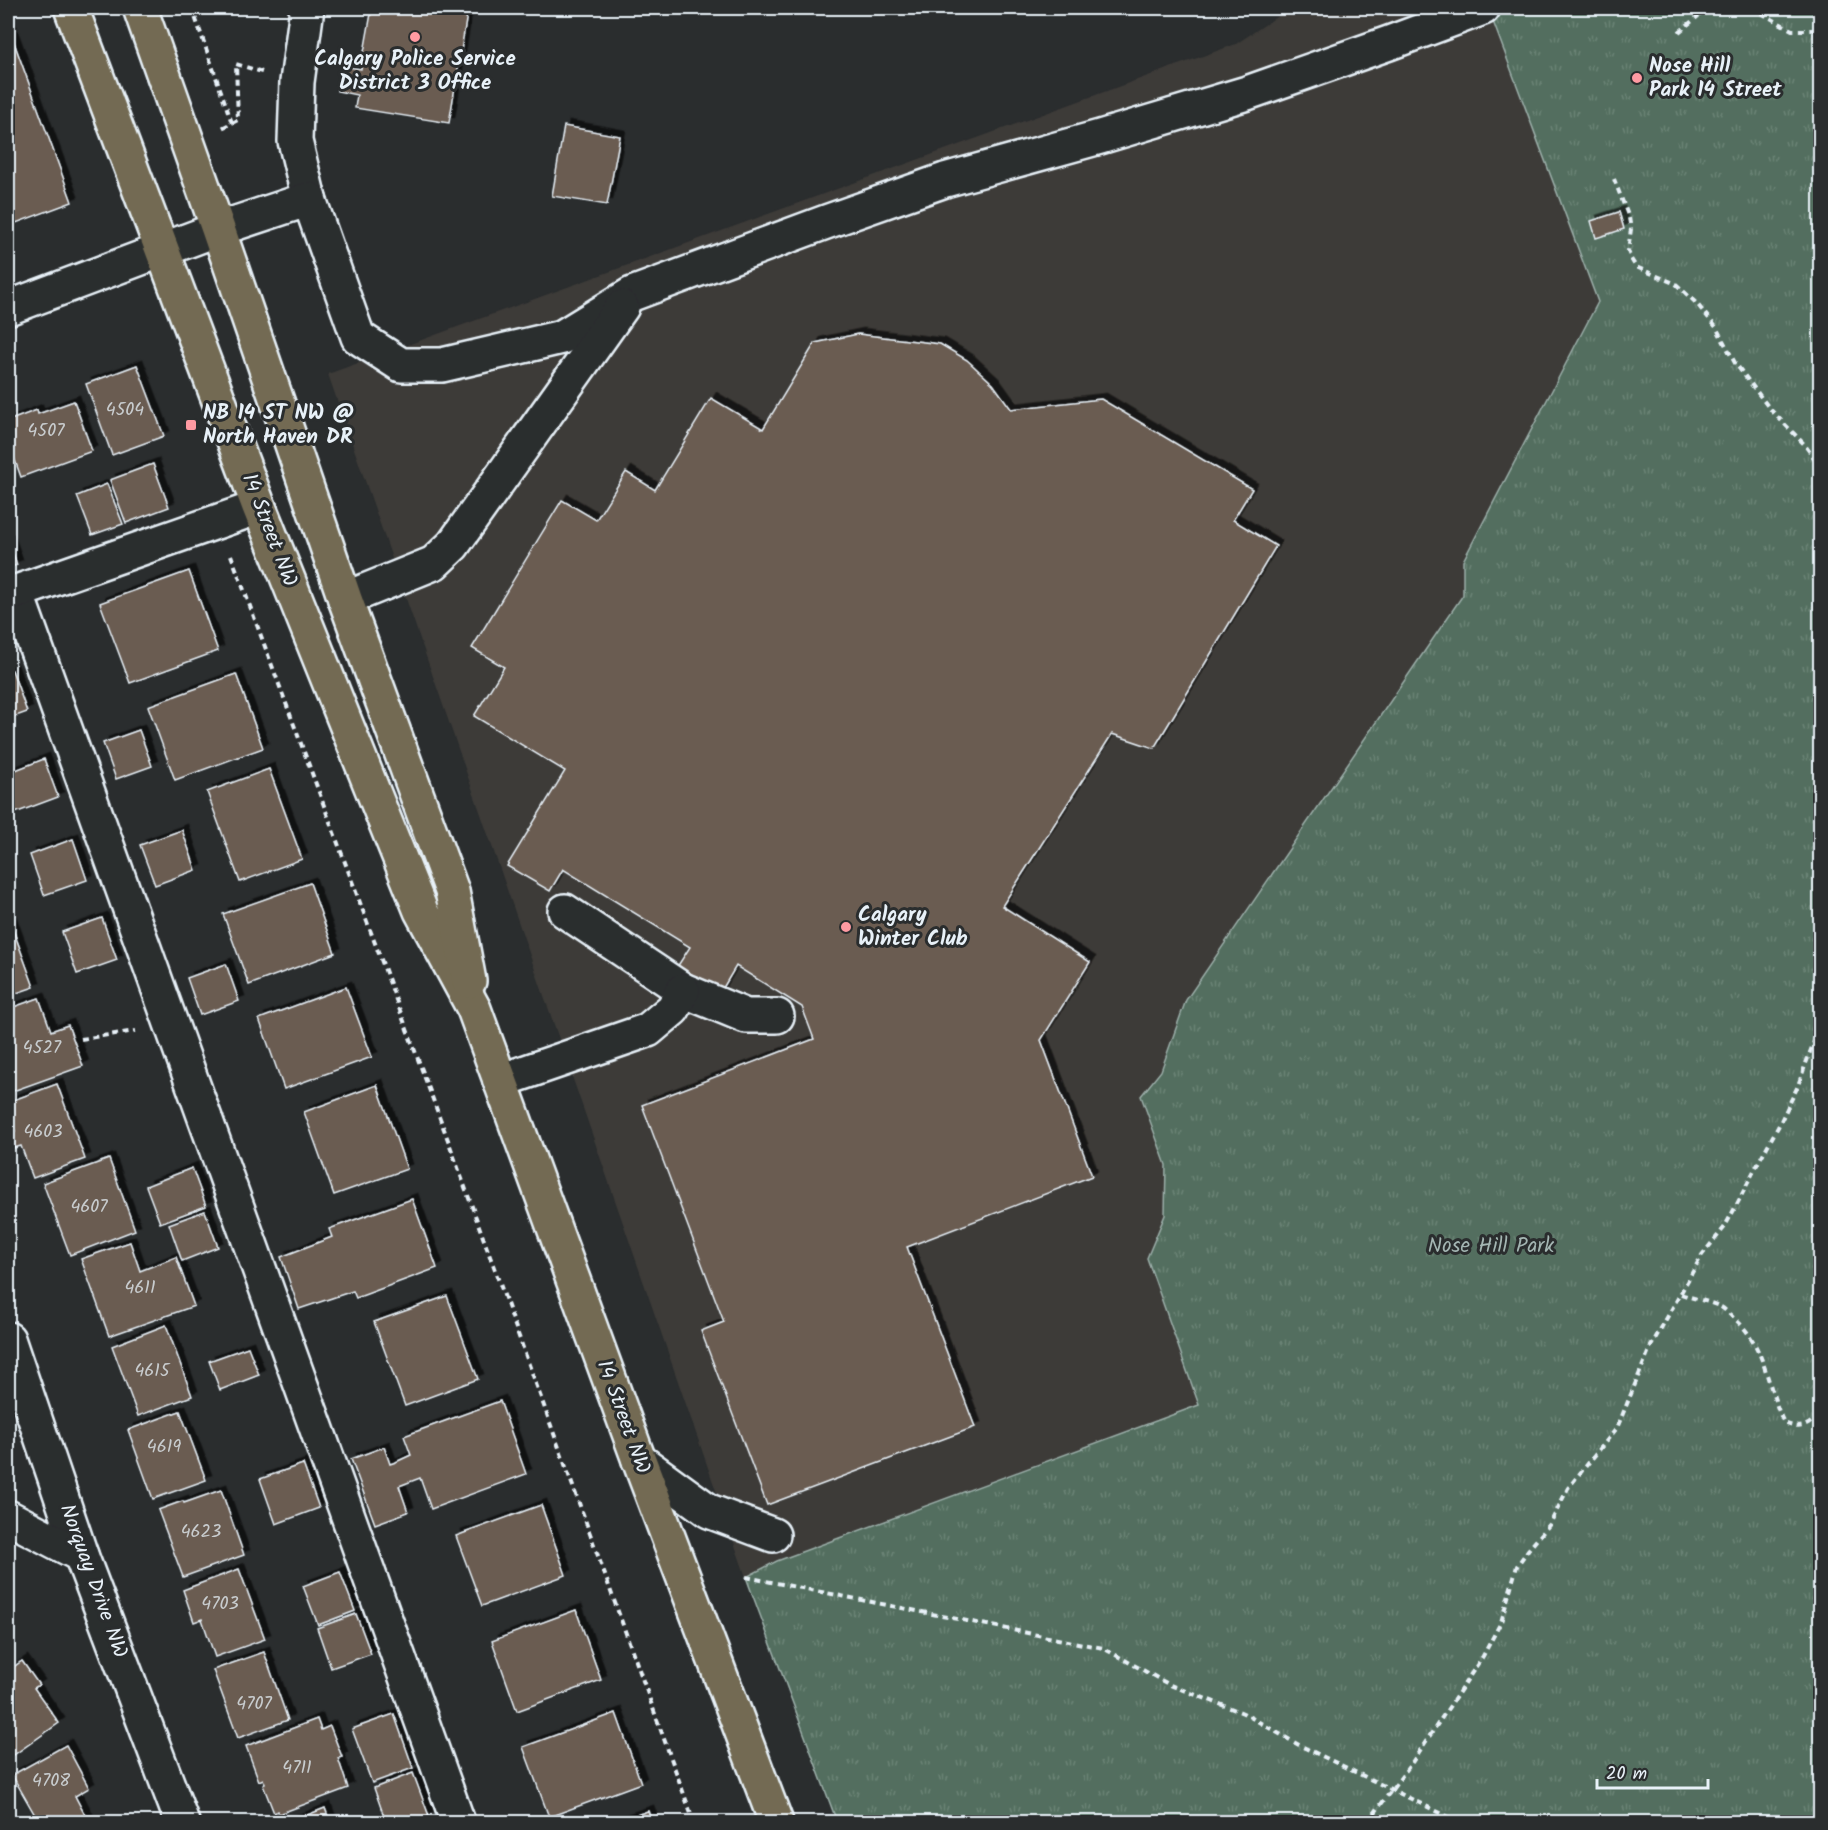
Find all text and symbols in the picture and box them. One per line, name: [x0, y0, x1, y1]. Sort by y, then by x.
marker: Calgary Police Service District 3 Office: [408, 30, 422, 44]
place label: Calgary Police Service District 3 Office: [314, 43, 516, 100]
place label: Nose Hill Park 14 Street: [1649, 50, 1782, 107]
marker: Nose Hill Park 14 Street: [1630, 71, 1644, 85]
house number: 4504: [106, 396, 144, 425]
place label: NB 14 ST NW @ North Haven DR: [203, 397, 355, 454]
house number: 4507: [28, 417, 65, 446]
marker: NB 14 ST NW @ North Haven DR: [184, 418, 198, 432]
street label: 14 Street NW: [232, 469, 306, 591]
place label: Calgary Winter Club: [858, 899, 968, 956]
marker: Calgary Winter Club: [839, 920, 853, 934]
house number: 4527: [23, 1034, 62, 1063]
house number: 4603: [23, 1118, 63, 1147]
house number: 4607: [70, 1193, 108, 1222]
park label: Nose Hill Park: [1428, 1230, 1554, 1263]
house number: 4611: [124, 1274, 156, 1303]
street label: 14 Street NW: [587, 1355, 659, 1479]
house number: 4615: [134, 1357, 171, 1386]
house number: 4619: [147, 1433, 181, 1462]
street label: Norquay Drive NW: [50, 1499, 136, 1663]
house number: 4623: [181, 1518, 221, 1547]
house number: 4703: [201, 1590, 239, 1619]
house number: 4707: [236, 1690, 272, 1719]
scale bar: [1597, 1752, 1708, 1790]
house number: 4711: [282, 1754, 312, 1783]
text: 20 m: [1606, 1760, 1647, 1789]
house number: 4708: [32, 1767, 70, 1796]

